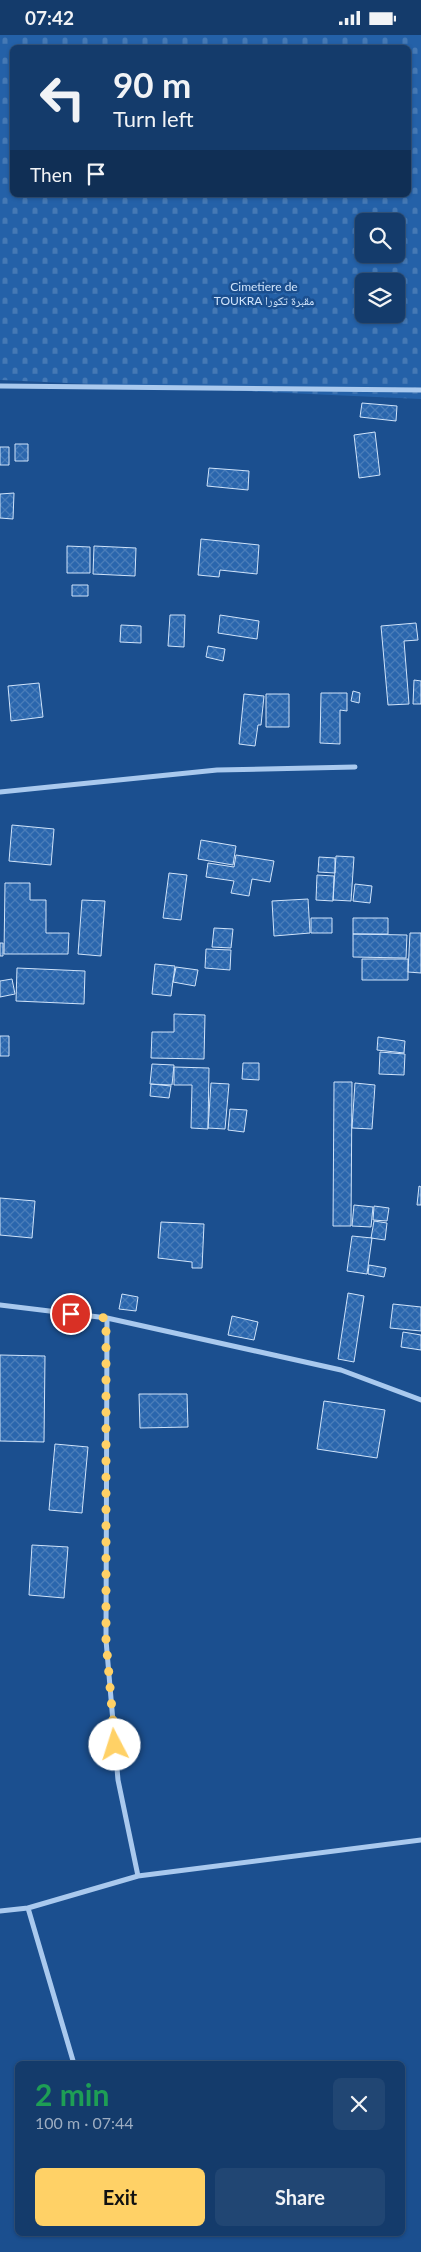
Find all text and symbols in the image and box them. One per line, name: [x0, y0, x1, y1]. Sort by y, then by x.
text: 07:42: [25, 6, 74, 29]
text: 90 m: [113, 63, 191, 105]
icon: left: [30, 65, 95, 130]
text: Turn left: [113, 105, 194, 132]
icon: arrive: [82, 160, 110, 188]
text: Then: [30, 163, 72, 186]
map controls: [355, 213, 405, 323]
button: search: [355, 213, 405, 263]
button: layers: [355, 273, 405, 323]
park label: Cimetiere de TOUKRA مقبرة تكورا: [214, 279, 314, 308]
pin: [50, 1293, 92, 1335]
icon: arrive: [57, 1300, 85, 1328]
position arrow: [88, 1718, 140, 1770]
text: 2 min: [35, 2076, 109, 2112]
button: close: [333, 2078, 385, 2130]
text: 100 m · 07:44: [35, 2113, 134, 2132]
button: Exit: [35, 2168, 205, 2226]
button: Share: [215, 2168, 385, 2226]

